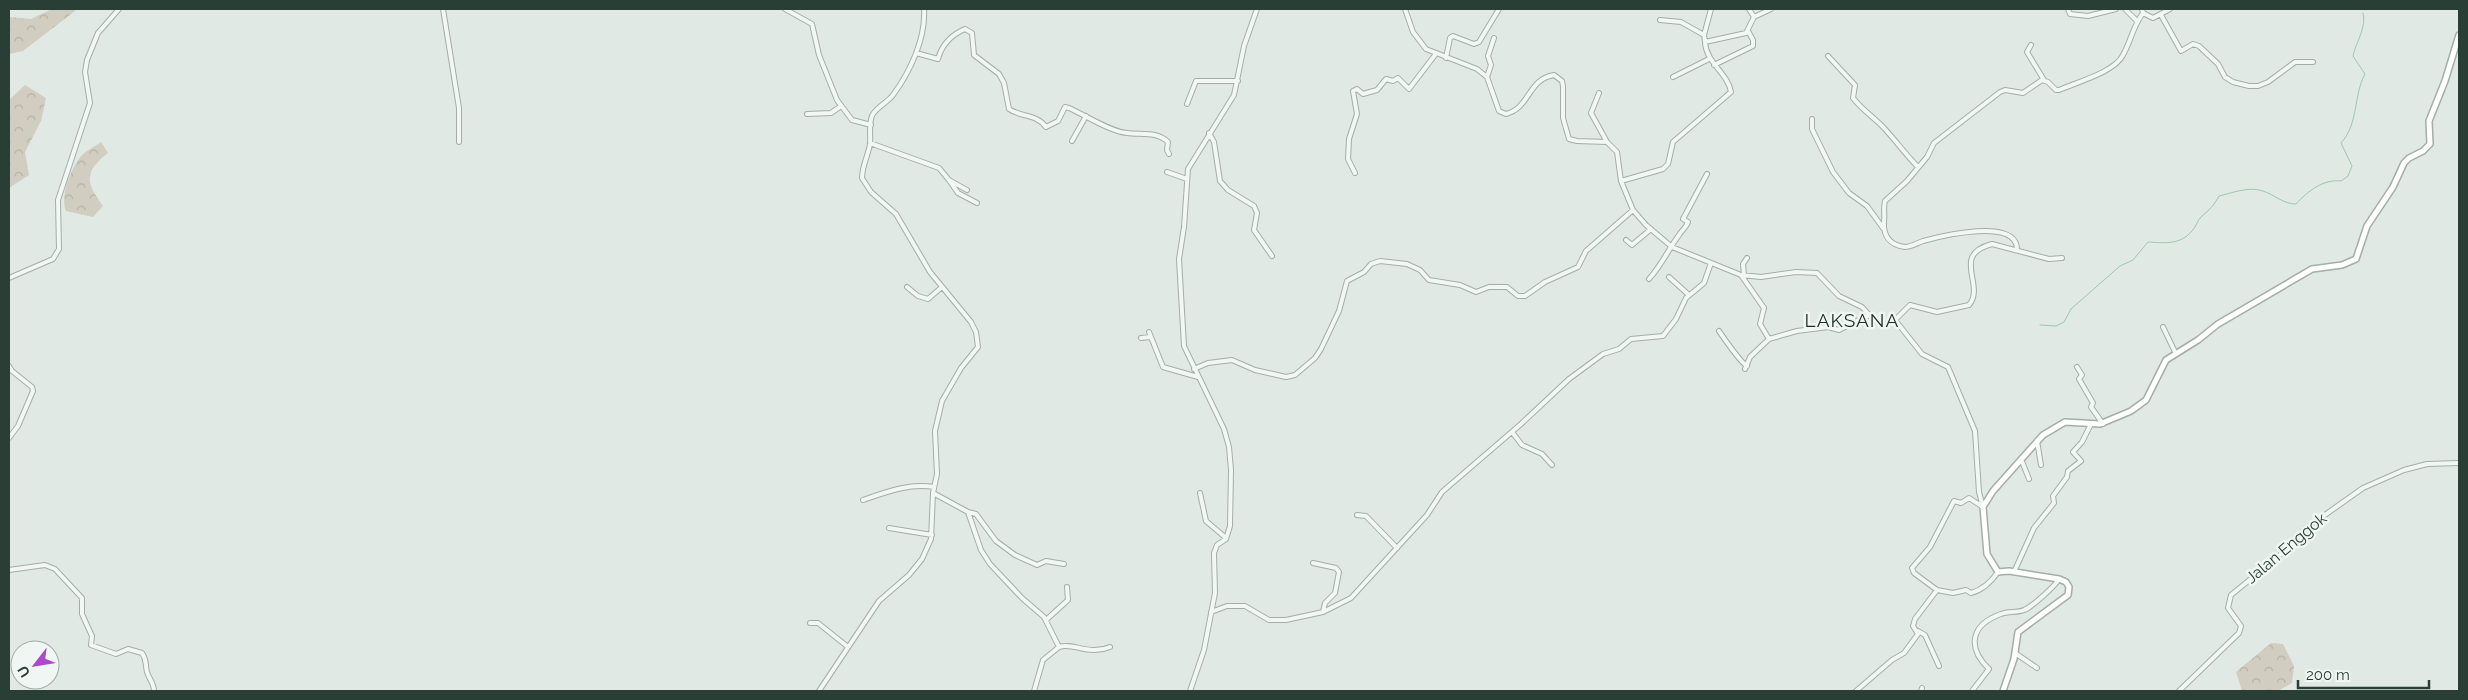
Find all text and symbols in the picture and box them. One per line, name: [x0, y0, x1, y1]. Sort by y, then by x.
district label: LAKSANA: [1805, 309, 1899, 331]
street label: Jalan Enggok: [2242, 508, 2331, 587]
north arrow: [10, 640, 60, 690]
scale bar: [2298, 658, 2429, 690]
text: U: [14, 663, 33, 680]
text: 200 m: [2306, 666, 2350, 684]

